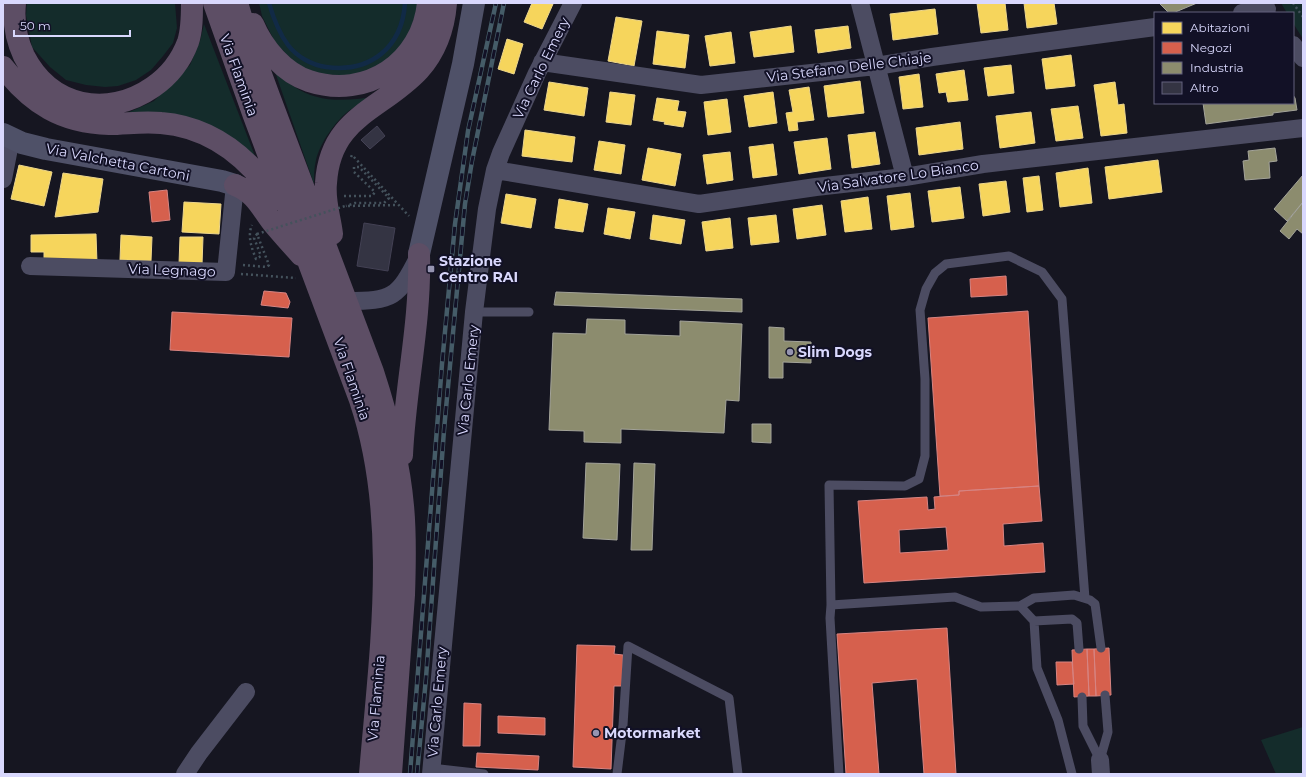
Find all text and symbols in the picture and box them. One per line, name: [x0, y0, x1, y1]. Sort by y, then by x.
scale bar: [14, 12, 130, 38]
legend: [1154, 12, 1294, 104]
street label: Via Carlo Emery: [509, 14, 574, 122]
text: 50 m: [20, 18, 51, 33]
text: Abitazioni: [1190, 20, 1250, 35]
street label: Via Flaminia: [216, 31, 262, 119]
text: Negozi: [1190, 40, 1232, 55]
street label: Via Stefano Delle Chiaje: [766, 48, 932, 86]
text: Industria: [1190, 60, 1244, 75]
text: Altro: [1190, 80, 1219, 95]
street label: Via Valchetta Cartoni: [45, 139, 191, 185]
street label: Via Salvatore Lo Bianco: [816, 156, 980, 196]
place label: Stazione Centro RAI: [439, 252, 518, 286]
street label: Via Legnago: [128, 259, 216, 281]
marker: Stazione Centro RAI: [426, 264, 436, 274]
street label: Via Carlo Emery: [453, 324, 483, 436]
street label: Via Flaminia: [329, 335, 375, 423]
place label: Slim Dogs: [798, 343, 873, 361]
marker: Slim Dogs: [785, 347, 795, 357]
street label: Via Carlo Emery: [423, 646, 451, 758]
street label: Via Flaminia: [363, 654, 389, 742]
place label: Motormarket: [604, 724, 701, 742]
marker: Motormarket: [591, 728, 601, 738]

